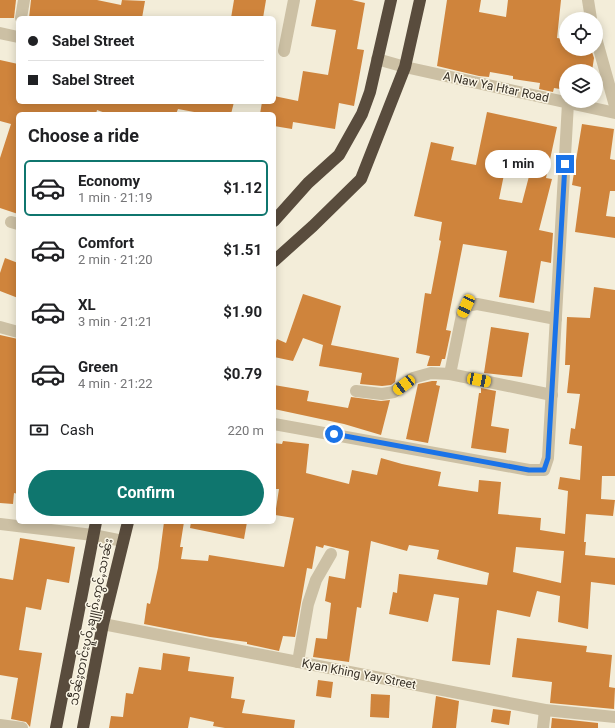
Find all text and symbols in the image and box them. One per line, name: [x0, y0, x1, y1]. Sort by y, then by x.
map controls: [559, 12, 603, 108]
button: locate: [559, 12, 603, 56]
text: Sabel Street: [52, 32, 134, 50]
button: layers: [559, 64, 603, 108]
street label: A Naw Ya Htar Road: [442, 69, 550, 105]
text: Sabel Street: [52, 71, 134, 89]
text: Choose a ride: [28, 125, 139, 146]
callout: 1 min: [485, 150, 551, 178]
route end: [556, 155, 574, 173]
text: 1 min: [502, 156, 534, 171]
icon: car: [30, 170, 66, 206]
text: Economy: [78, 172, 140, 190]
text: $1.12: [223, 179, 262, 197]
text: 1 min · 21:19: [78, 190, 153, 205]
icon: car: [30, 232, 66, 268]
text: Comfort: [78, 234, 134, 252]
text: $1.51: [223, 241, 262, 259]
text: 2 min · 21:20: [78, 252, 153, 267]
car: [455, 293, 477, 319]
icon: car: [30, 294, 66, 330]
text: XL: [78, 296, 96, 314]
text: $1.90: [223, 303, 262, 321]
text: 3 min · 21:21: [78, 314, 153, 329]
icon: car: [30, 356, 66, 392]
text: Green: [78, 358, 118, 376]
text: $0.79: [223, 365, 262, 383]
car: [466, 372, 492, 388]
car: [391, 373, 417, 397]
text: 4 min · 21:22: [78, 376, 153, 391]
icon: cash: [28, 419, 50, 441]
text: Cash: [60, 421, 94, 439]
text: 220 m: [227, 423, 264, 438]
route start: [325, 425, 343, 443]
button: Confirm: [28, 470, 264, 516]
street label: သဵႅၼ်ႈတၢင်းပူဝ်ႇၶျူၵ်ႉဢွင်ႇသၢၼ်း: [64, 537, 119, 708]
street label: Kyan Khing Yay Street: [301, 656, 417, 692]

